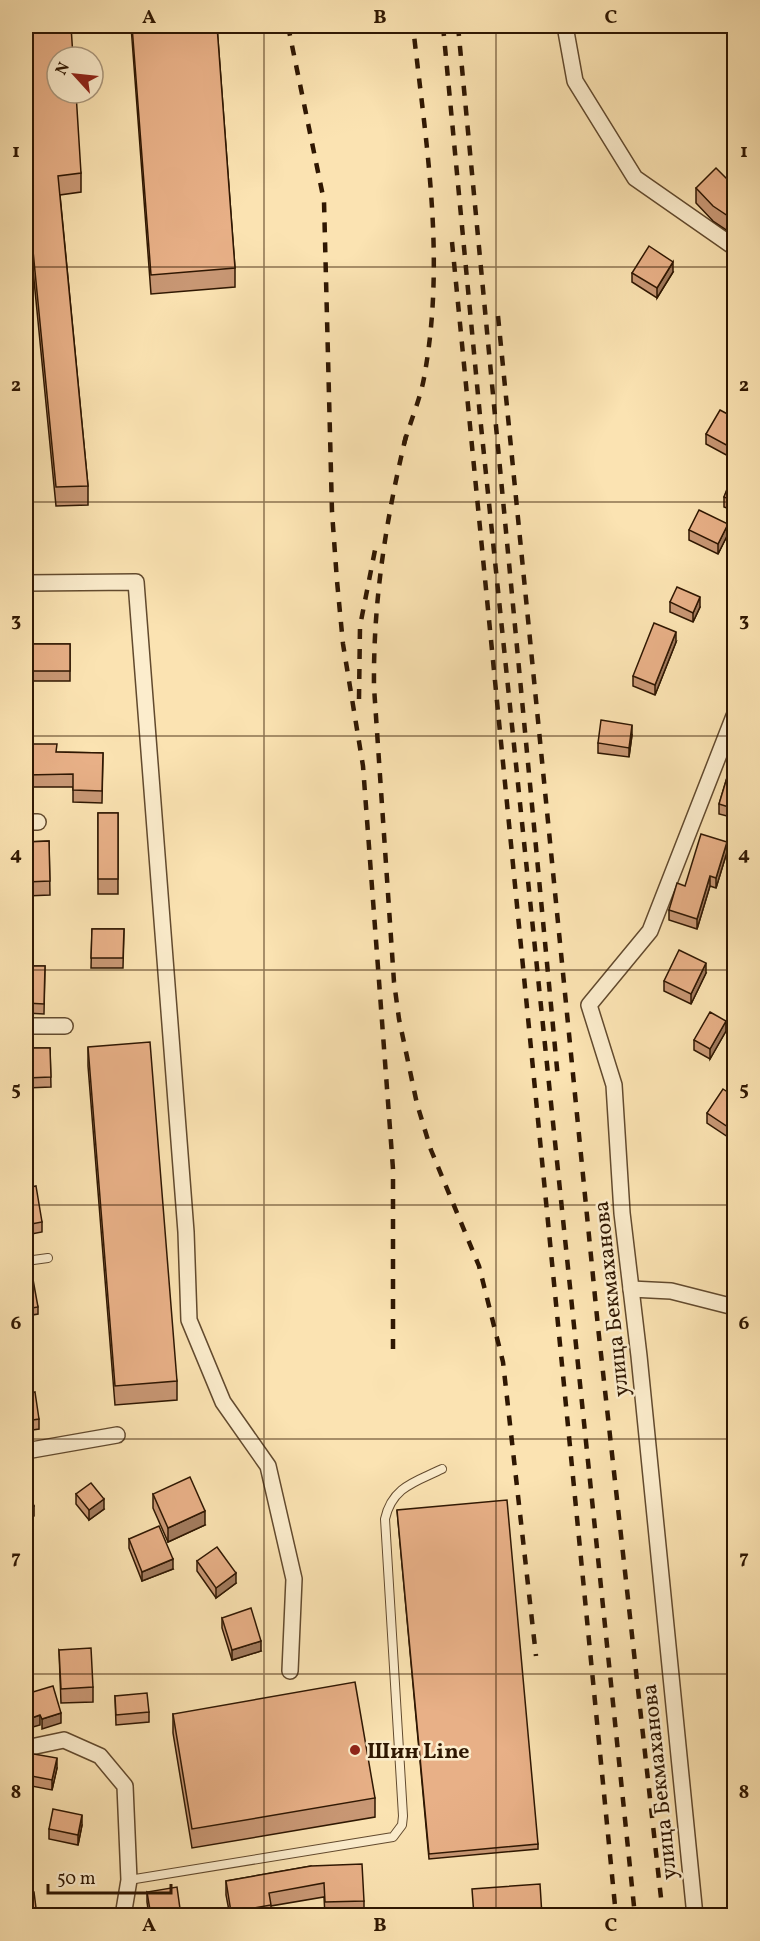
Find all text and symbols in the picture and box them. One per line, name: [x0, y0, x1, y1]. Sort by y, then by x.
text: A: [142, 4, 156, 32]
text: B: [373, 4, 387, 32]
text: C: [605, 4, 618, 32]
north arrow: [45, 45, 105, 105]
text: N: [51, 59, 76, 79]
text: 1: [12, 138, 20, 166]
text: 1: [740, 138, 748, 166]
text: 2: [11, 372, 21, 400]
text: 2: [739, 372, 749, 400]
text: 3: [11, 607, 21, 635]
text: 3: [739, 607, 749, 635]
text: 4: [10, 841, 22, 869]
text: 4: [738, 841, 750, 869]
text: 5: [11, 1076, 21, 1104]
text: 5: [739, 1076, 749, 1104]
street label: улица Бекмаханова: [587, 1199, 638, 1398]
text: 6: [11, 1310, 22, 1338]
text: 6: [739, 1310, 750, 1338]
text: 7: [11, 1544, 21, 1572]
text: 7: [739, 1544, 749, 1572]
street label: улица Бекмаханова: [635, 1682, 686, 1881]
place label: Шин Line: [367, 1737, 470, 1768]
marker: Шин Line: [348, 1743, 362, 1757]
text: 8: [11, 1779, 21, 1807]
text: 8: [739, 1779, 749, 1807]
scale bar: [48, 1857, 171, 1895]
text: 50 m: [57, 1867, 96, 1892]
text: A: [142, 1912, 156, 1940]
text: B: [373, 1912, 387, 1940]
text: C: [605, 1912, 618, 1940]

